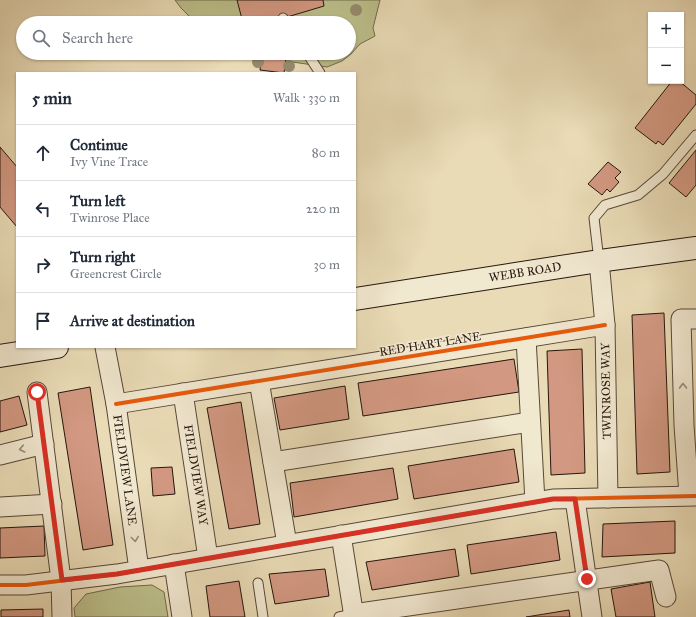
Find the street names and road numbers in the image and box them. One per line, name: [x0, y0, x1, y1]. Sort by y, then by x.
street label: WEBB ROAD: [488, 259, 562, 285]
street label: RED HART LANE: [378, 329, 482, 359]
street label: TWINROSE WAY: [598, 342, 614, 439]
street label: FIELDVIEW LANE: [110, 414, 140, 527]
street label: FIELDVIEW WAY: [181, 424, 211, 527]

